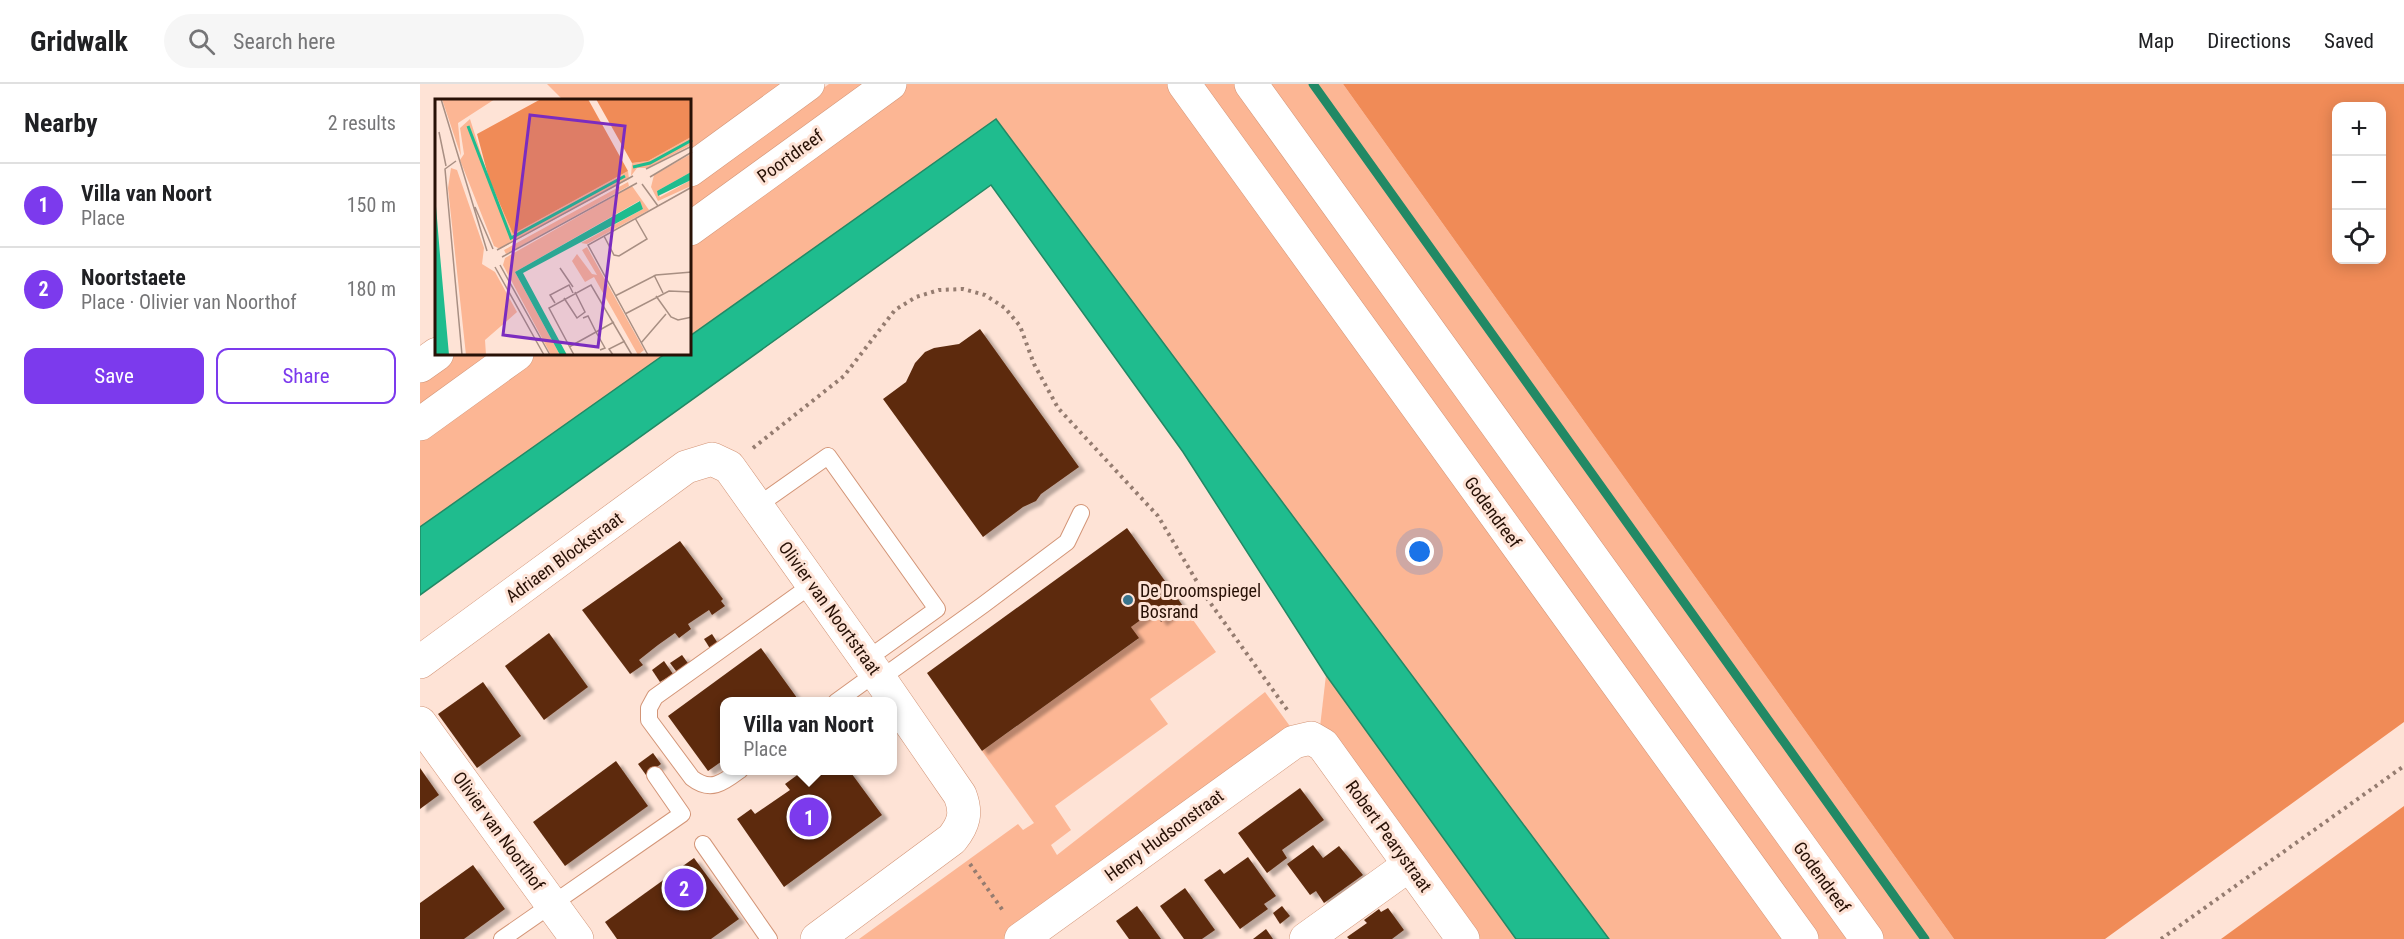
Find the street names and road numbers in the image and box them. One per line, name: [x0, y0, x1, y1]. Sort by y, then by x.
street label: Poortdreef: [753, 125, 827, 187]
street label: Godendreef: [1460, 472, 1526, 552]
street label: Adriaen Blockstraat: [501, 508, 627, 606]
street label: Olivier van Noortstraat: [775, 537, 885, 679]
street label: Olivier van Noorthof: [449, 767, 549, 895]
street label: Robert Pearystraat: [1342, 776, 1436, 896]
street label: Henry Hudsonstraat: [1101, 785, 1227, 885]
street label: Godendreef: [1789, 837, 1855, 917]

